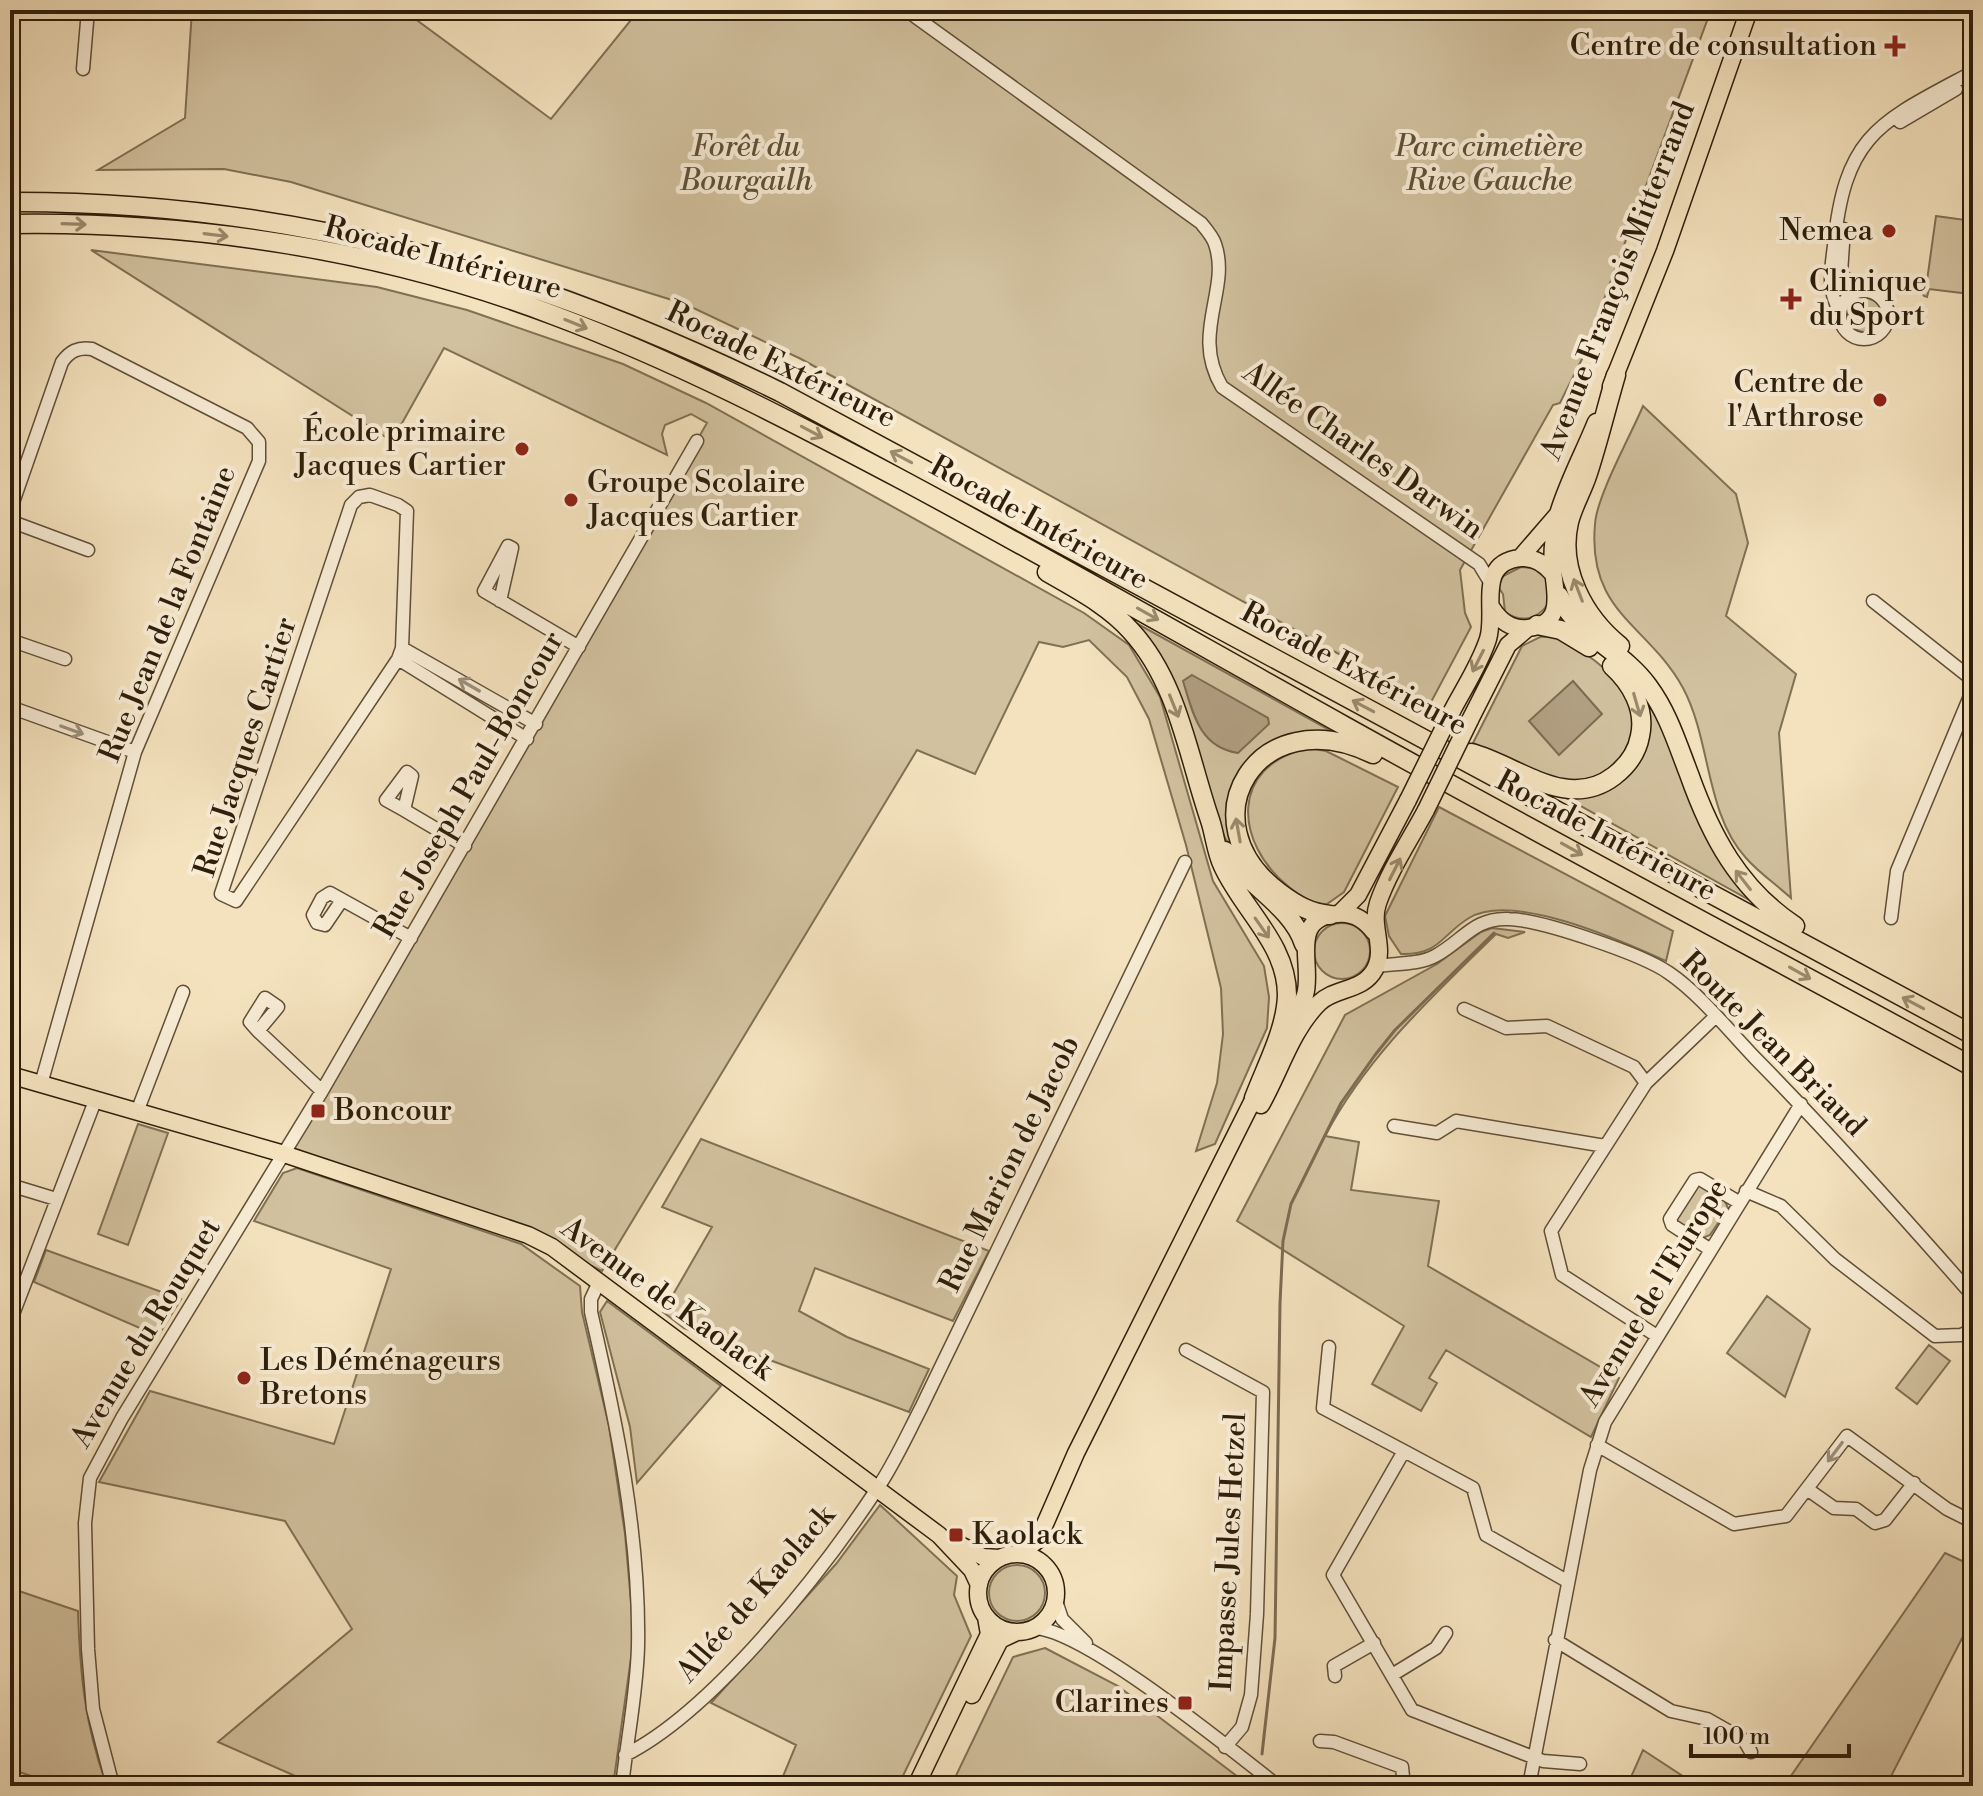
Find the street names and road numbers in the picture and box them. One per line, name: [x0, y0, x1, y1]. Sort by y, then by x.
street label: Avenue François Mitterrand: [1532, 97, 1704, 466]
street label: Rocade Intérieure: [320, 208, 566, 308]
street label: Rocade Extérieure: [660, 293, 902, 437]
street label: Allée Charles Darwin: [1234, 353, 1491, 548]
street label: Rocade Intérieure: [923, 447, 1155, 599]
street label: Rue Jean de la Fontaine: [91, 460, 245, 768]
street label: Rocade Extérieure: [1234, 593, 1474, 745]
street label: Rue Jacques Cartier: [186, 612, 306, 882]
street label: Rue Joseph Paul-Boncour: [365, 625, 573, 945]
street label: Rocade Intérieure: [1489, 762, 1723, 910]
street label: Route Jean Briaud: [1672, 943, 1874, 1145]
street label: Rue Marion de Jacob: [931, 1030, 1089, 1298]
street label: Avenue de l'Europe: [1571, 1172, 1737, 1415]
street label: Avenue de Kaolack: [553, 1209, 782, 1390]
street label: Avenue du Rouquet: [62, 1211, 230, 1456]
street label: Impasse Jules Hetzel: [1203, 1411, 1255, 1692]
street label: Allée de Kaolack: [668, 1496, 844, 1691]

